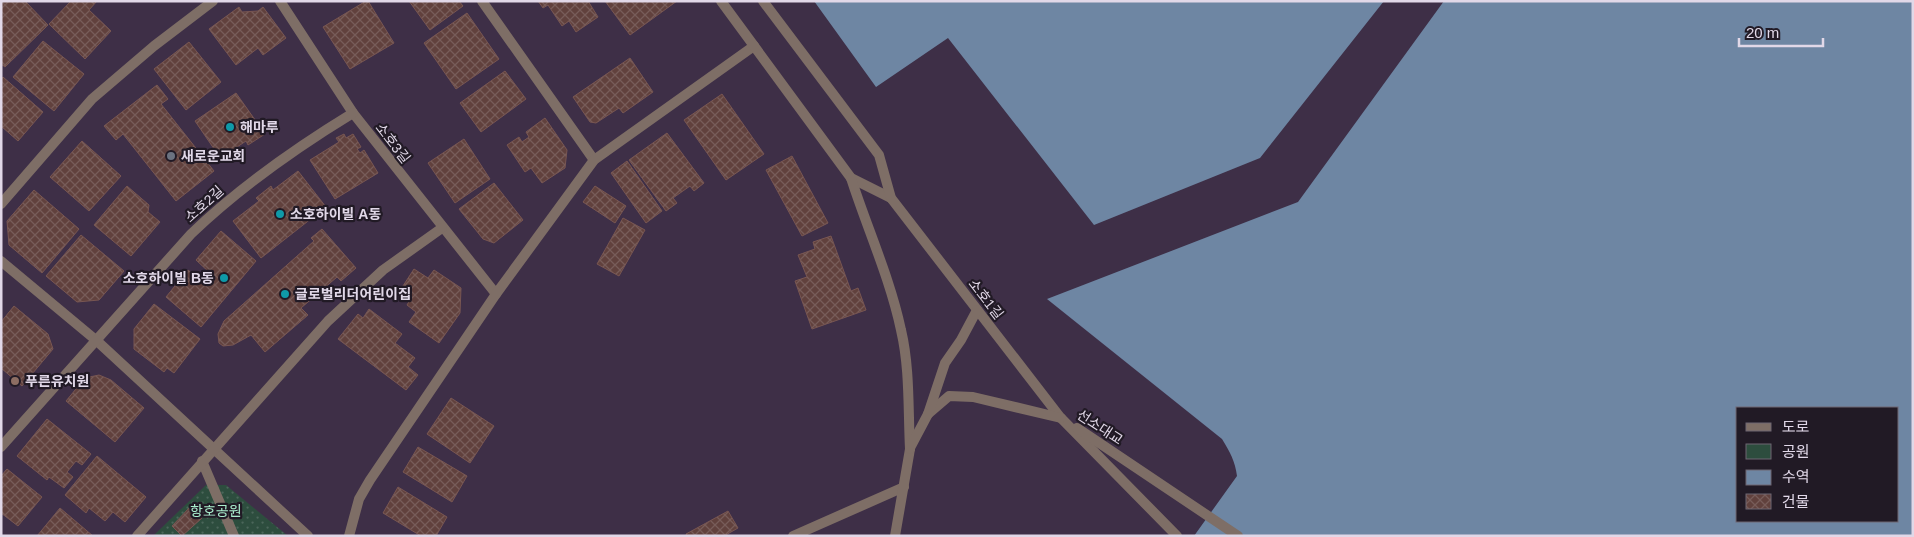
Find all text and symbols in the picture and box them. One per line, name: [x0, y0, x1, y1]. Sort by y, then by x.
scale bar: [1739, 15, 1823, 47]
text: 20 m: [1746, 24, 1779, 41]
place label: 해마루: [240, 119, 279, 135]
street label: 소호3길: [372, 120, 414, 166]
marker: 해마루: [224, 121, 236, 133]
place label: 새로운교회: [181, 148, 245, 164]
marker: 새로운교회: [165, 150, 177, 162]
street label: 소호2길: [181, 183, 227, 225]
place label: 소호하이빌 A동: [290, 206, 381, 222]
marker: 소호하이빌 A동: [274, 208, 286, 220]
place label: 소호하이빌 B동: [123, 270, 214, 286]
marker: 소호하이빌 B동: [218, 272, 230, 284]
street label: 소호1길: [965, 276, 1007, 322]
place label: 글로벌리더어린이집: [295, 286, 411, 302]
marker: 글로벌리더어린이집: [279, 288, 291, 300]
place label: 푸른유치원: [25, 373, 89, 389]
marker: 푸른유치원: [9, 375, 21, 387]
street label: 선소대교: [1074, 406, 1126, 448]
legend: [1736, 407, 1899, 522]
text: 도로: [1782, 418, 1810, 435]
text: 공원: [1782, 443, 1810, 460]
text: 수역: [1782, 468, 1810, 485]
text: 건물: [1782, 493, 1810, 510]
park label: 항호공원: [190, 503, 242, 519]

